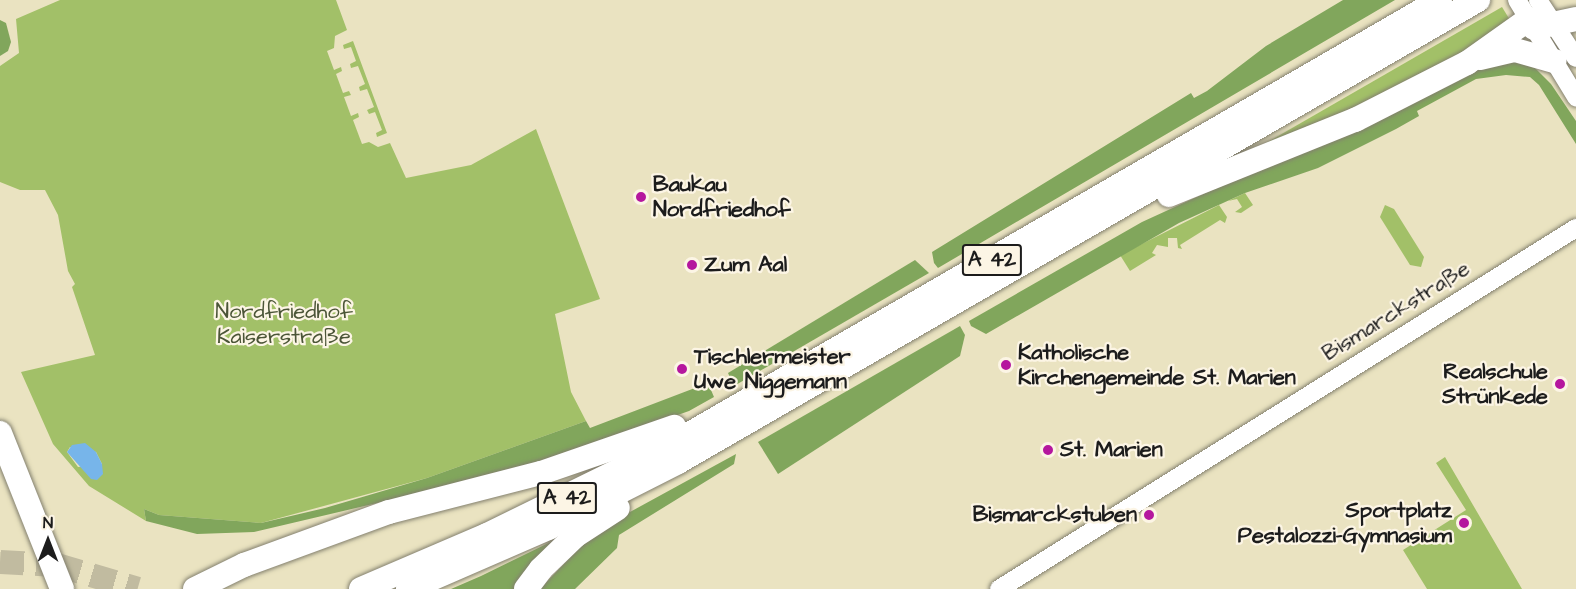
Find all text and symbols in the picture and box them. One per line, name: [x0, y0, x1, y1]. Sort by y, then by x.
place label: Baukau Nordfriedhof: [653, 171, 791, 222]
marker: Baukau Nordfriedhof: [634, 190, 648, 204]
road number: A 42: [960, 242, 1024, 278]
place label: Zum Aal: [704, 252, 787, 278]
street label: Bismarckstraße: [1317, 255, 1475, 367]
marker: Zum Aal: [685, 258, 699, 272]
park label: Nordfriedhof Kaiserstraße: [215, 298, 353, 350]
place label: Katholische Kirchengemeinde St. Marien: [1018, 339, 1296, 390]
place label: Tischlermeister Uwe Niggemann: [694, 343, 851, 394]
marker: Katholische Kirchengemeinde St. Marien: [999, 358, 1013, 372]
place label: Realschule Strünkede: [1442, 358, 1548, 410]
marker: Tischlermeister Uwe Niggemann: [675, 362, 689, 376]
marker: Realschule Strünkede: [1553, 377, 1567, 391]
place label: St. Marien: [1060, 437, 1163, 463]
marker: St. Marien: [1041, 443, 1055, 457]
road number: A 42: [536, 480, 598, 516]
place label: Sportplatz Pestalozzi-Gymnasium: [1238, 497, 1452, 548]
place label: Bismarckstuben: [973, 502, 1137, 528]
marker: Bismarckstuben: [1142, 508, 1156, 522]
north arrow: [18, 511, 78, 571]
text: N: [43, 512, 53, 534]
marker: Sportplatz Pestalozzi-Gymnasium: [1457, 516, 1471, 530]

